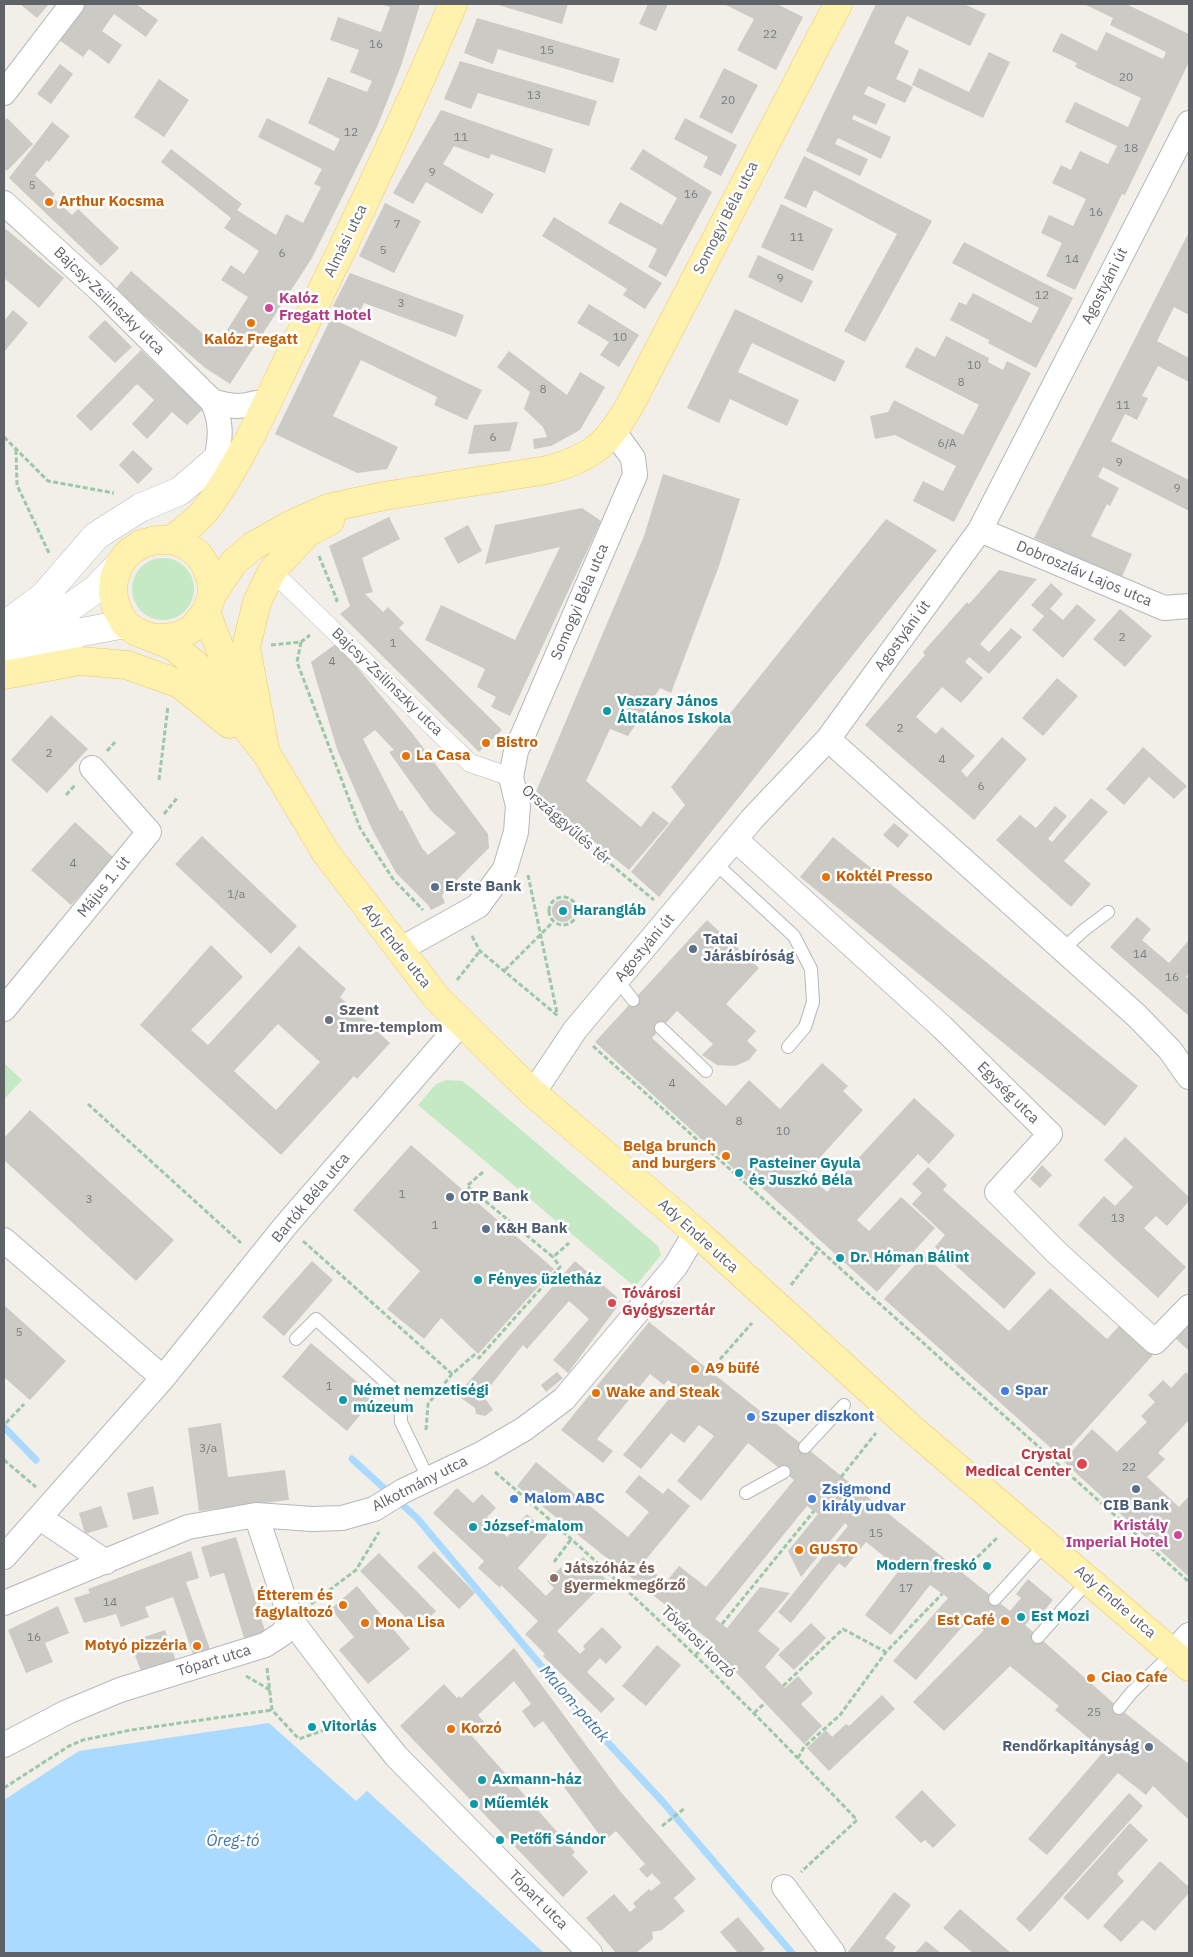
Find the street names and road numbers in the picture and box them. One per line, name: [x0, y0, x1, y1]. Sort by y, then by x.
street label: Somogyi Béla utca: [690, 159, 762, 277]
street label: Almási utca: [321, 202, 371, 280]
street label: Bajcsy-Zsilinszky utca: [50, 243, 168, 359]
street label: Agostyáni út: [1078, 245, 1132, 327]
street label: Dobroszláv Lajos utca: [1013, 537, 1155, 611]
street label: Somogyi Béla utca: [547, 541, 613, 663]
street label: Agostyáni út: [871, 597, 935, 675]
street label: Bajcsy-Zsilinszky utca: [328, 624, 446, 740]
street label: Országgyűlés tér: [518, 781, 614, 869]
street label: Május 1. út: [74, 853, 134, 921]
street label: Ady Endre utca: [358, 900, 434, 992]
street label: Agostyáni út: [611, 910, 679, 986]
street label: Egység utca: [973, 1058, 1043, 1128]
street label: Bartók Béla utca: [268, 1150, 354, 1246]
street label: Ady Endre utca: [654, 1195, 742, 1277]
street label: Alkotmány utca: [369, 1452, 471, 1516]
street label: Ady Endre utca: [1071, 1562, 1159, 1642]
street label: Tóvárosi korzó: [657, 1602, 739, 1682]
street label: Tópart utca: [175, 1641, 253, 1681]
street label: Tópart utca: [505, 1867, 571, 1933]

